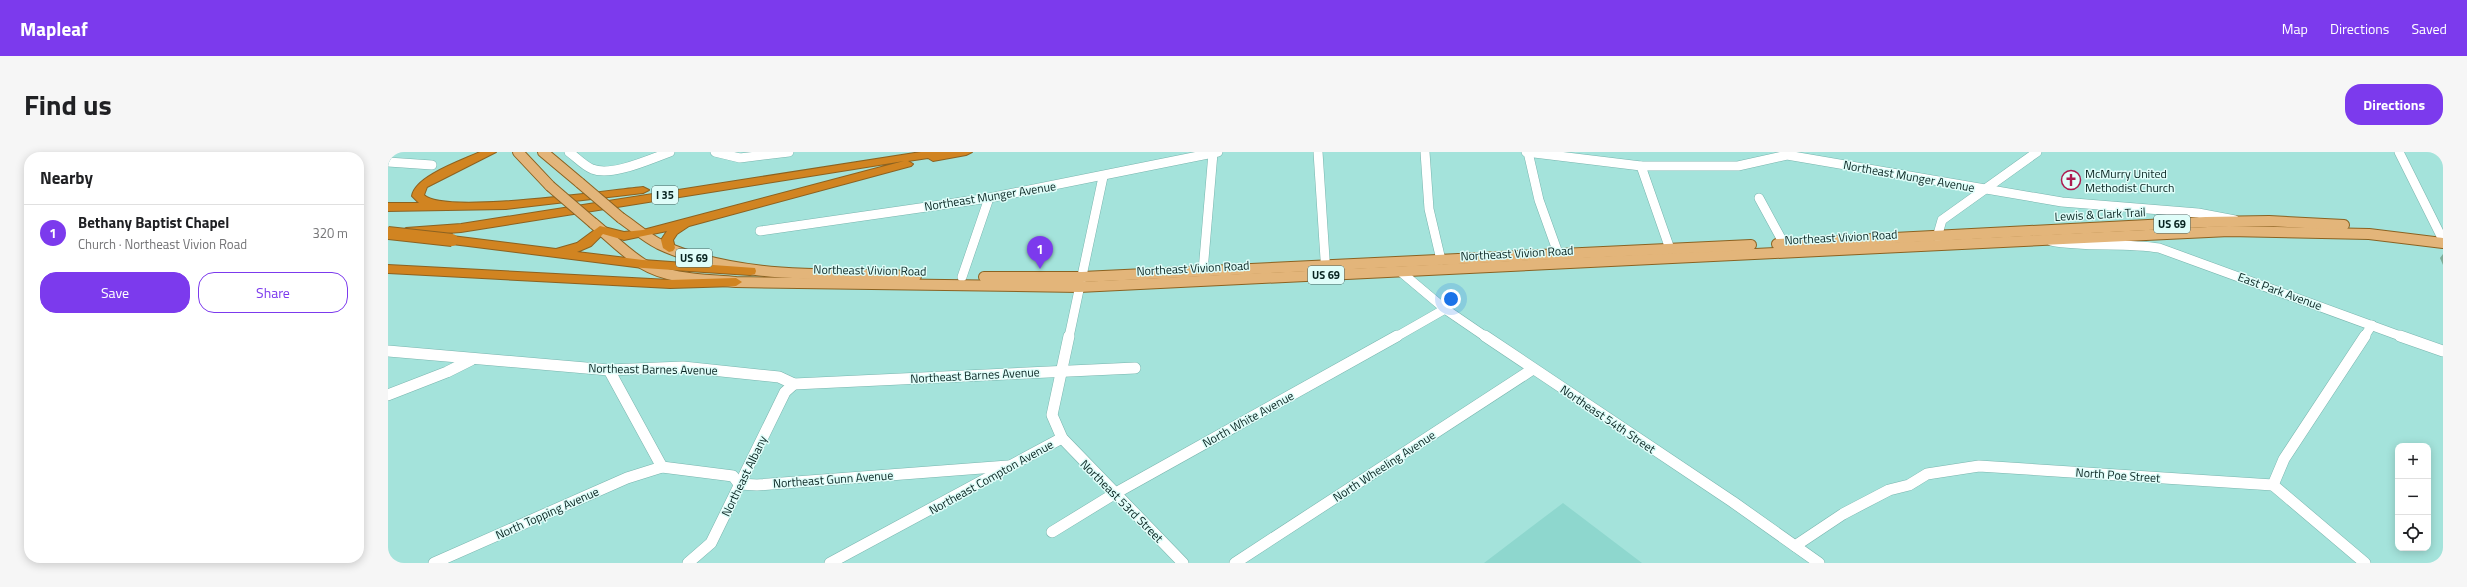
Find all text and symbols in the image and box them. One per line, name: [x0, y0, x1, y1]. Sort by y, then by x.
text: Mapleaf: [20, 14, 88, 43]
text: Map: [2282, 18, 2308, 39]
text: Directions: [2330, 18, 2389, 39]
text: Saved: [2411, 18, 2447, 39]
text: Find us: [24, 83, 112, 126]
button: Directions: [2345, 84, 2443, 125]
street label: Northeast Munger Avenue: [1842, 155, 1976, 197]
place label: McMurry United Methodist Church: [2085, 164, 2175, 197]
text: Nearby: [40, 165, 93, 191]
church icon: McMurry United Methodist Church: [2060, 169, 2082, 191]
street label: Northeast Munger Avenue: [923, 176, 1057, 216]
road number: I 35: [652, 186, 678, 204]
street label: Lewis & Clark Trail: [2054, 202, 2146, 226]
text: Bethany Baptist Chapel: [78, 211, 229, 234]
road number: US 69: [2154, 215, 2190, 233]
text: 1: [49, 223, 57, 243]
text: 320 m: [312, 223, 348, 243]
street label: Northeast Vivion Road: [1784, 225, 1898, 249]
text: Church · Northeast Vivion Road: [78, 234, 247, 254]
pin: 1: [1027, 236, 1053, 269]
street label: Northeast Vivion Road: [1460, 241, 1574, 265]
road number: US 69: [676, 249, 712, 267]
street label: Northeast Vivion Road: [1136, 256, 1250, 280]
street label: Northeast Vivion Road: [813, 260, 927, 280]
road number: US 69: [1308, 266, 1344, 284]
street label: East Park Avenue: [2235, 267, 2325, 315]
button: Save: [40, 272, 190, 313]
button: Share: [198, 272, 348, 313]
your location: [1441, 289, 1461, 309]
street label: Northeast Barnes Avenue: [588, 358, 718, 380]
street label: Northeast Barnes Avenue: [910, 362, 1040, 388]
street label: Northeast 54th Street: [1557, 380, 1660, 458]
street label: North White Avenue: [1199, 386, 1297, 452]
street label: North Wheeling Avenue: [1329, 426, 1439, 506]
street label: Northeast Albany: [716, 432, 772, 520]
street label: Northeast Compton Avenue: [925, 435, 1057, 519]
map controls: [2395, 443, 2431, 551]
button: +: [2395, 443, 2431, 479]
street label: Northeast 53rd Street: [1076, 455, 1169, 548]
street label: North Poe Street: [2075, 463, 2162, 487]
street label: Northeast Gunn Avenue: [772, 465, 894, 493]
button: −: [2395, 479, 2431, 515]
street label: North Topping Avenue: [492, 482, 602, 544]
button: locate: [2395, 515, 2431, 551]

